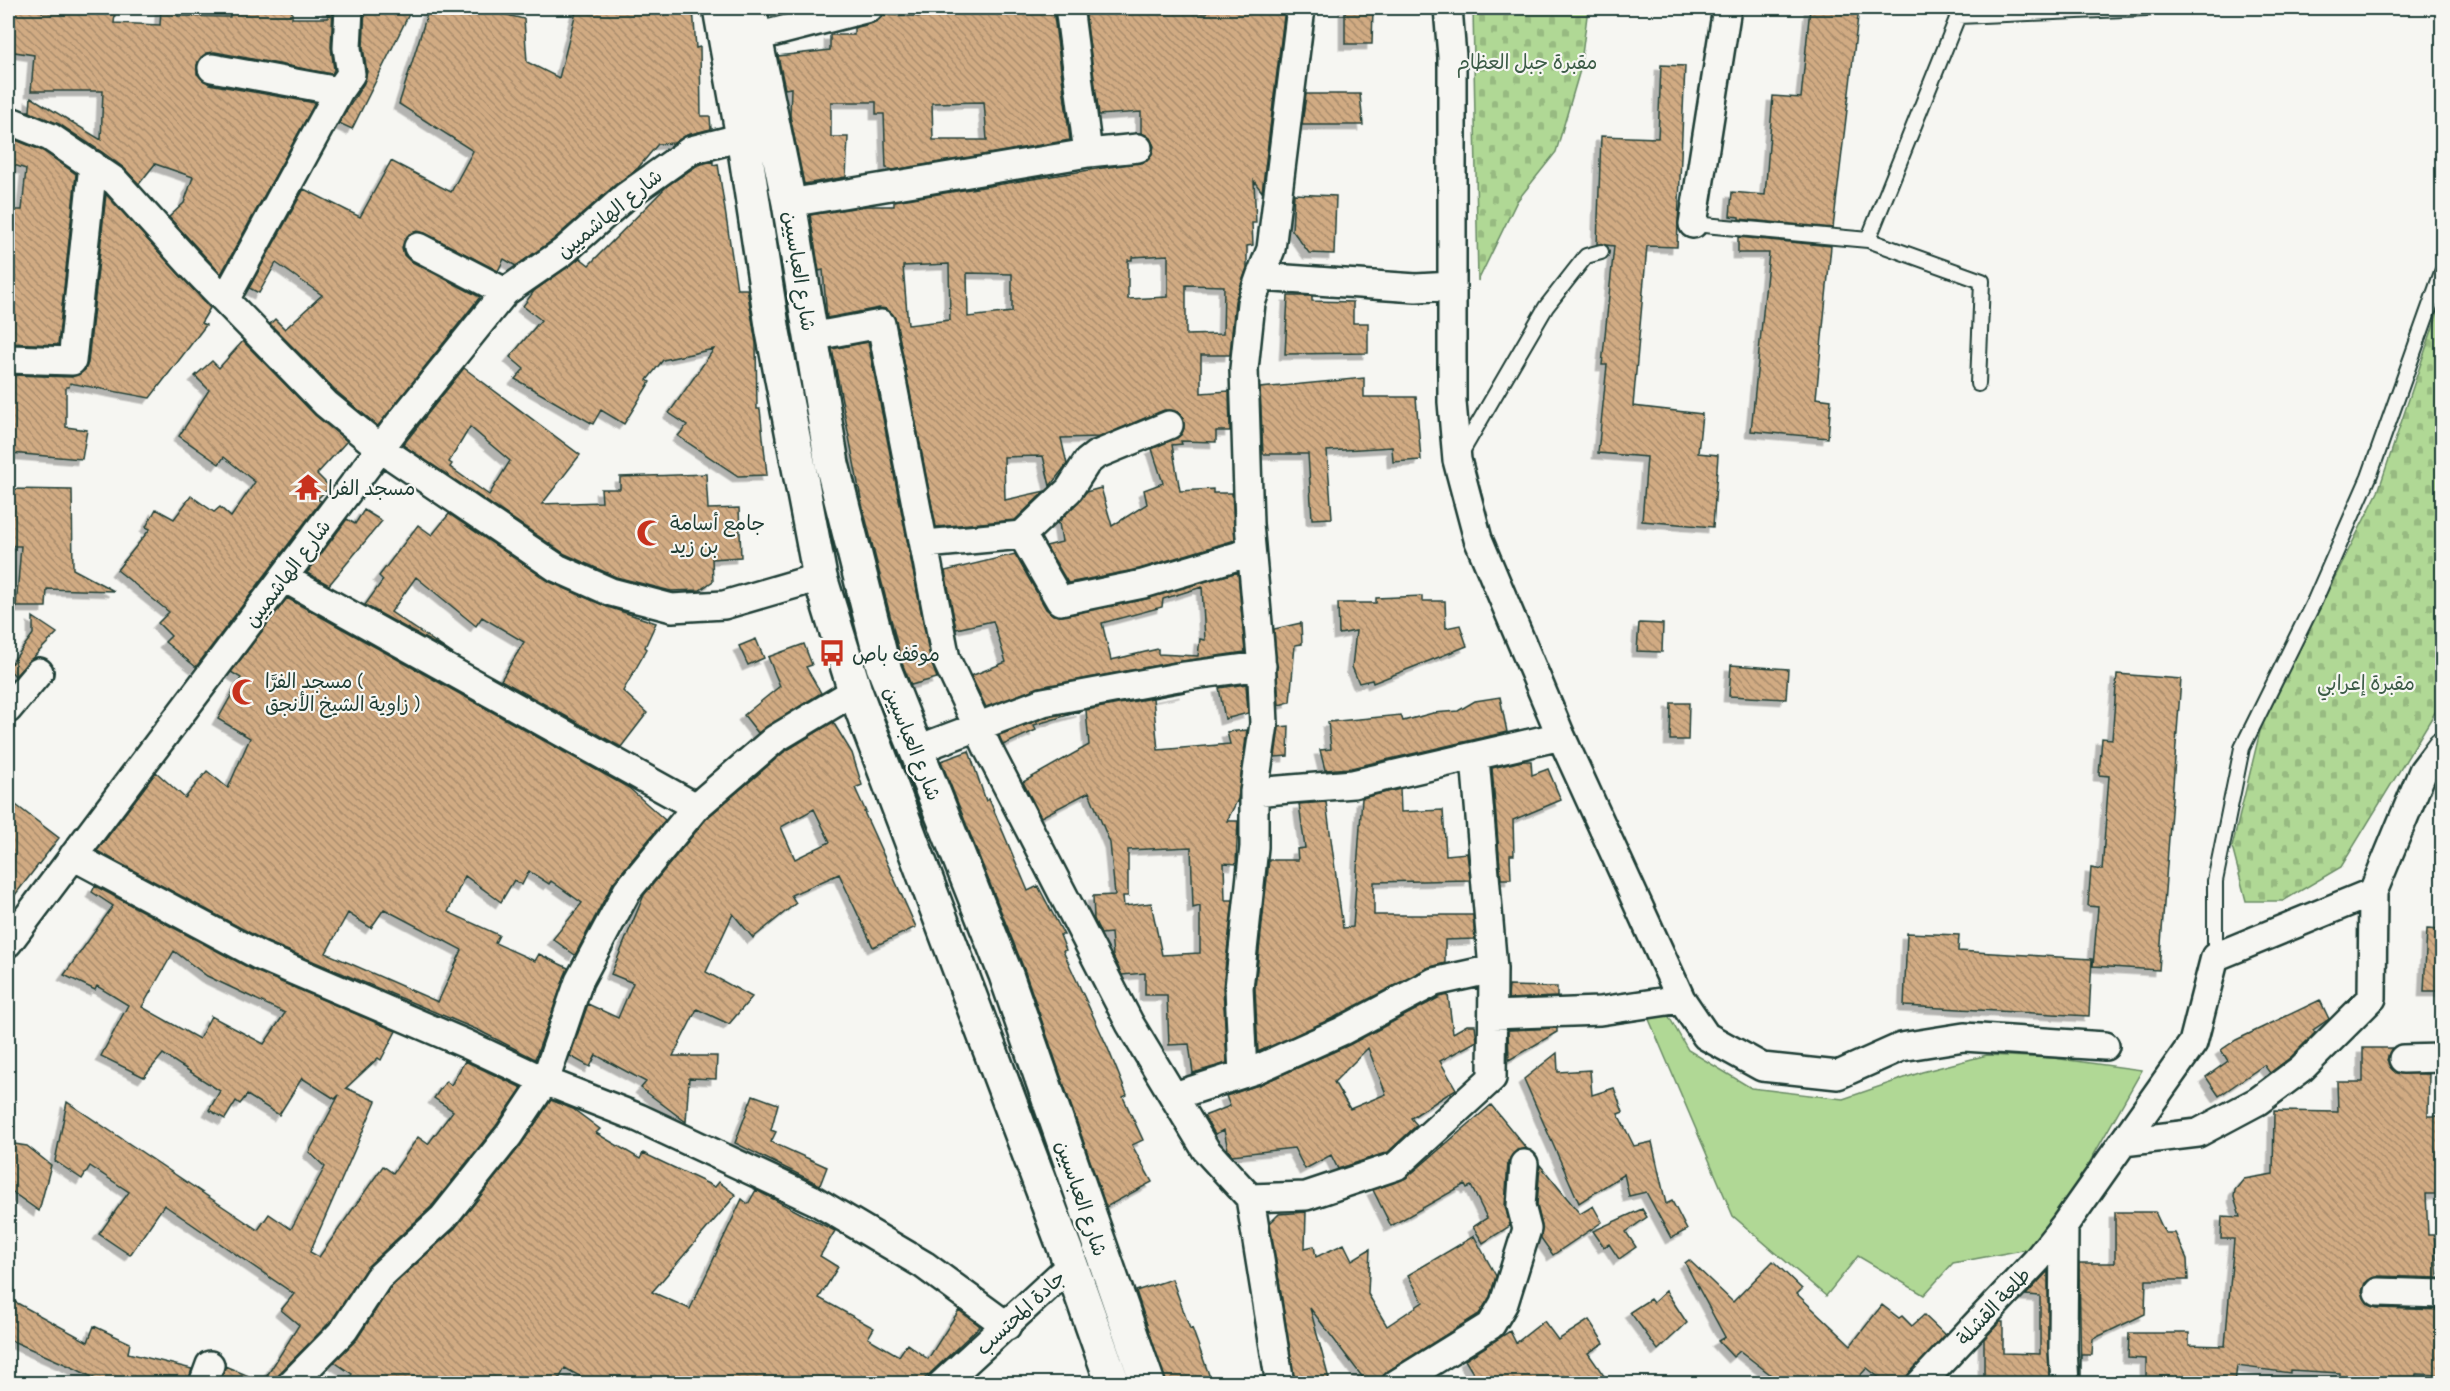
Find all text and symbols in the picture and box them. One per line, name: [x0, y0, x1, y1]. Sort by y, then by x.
park label: مقبرة جبل العظام: [1456, 48, 1598, 78]
street label: شارع الهاشميين: [551, 162, 668, 265]
street label: شارع العباسيين: [776, 209, 823, 333]
temple icon: مسجد الفرا: [293, 472, 323, 502]
place label: مسجد الفرا: [328, 474, 415, 501]
place label: جامع أسامة بن زيد: [670, 509, 765, 559]
street label: شارع الهاشميين: [238, 514, 337, 633]
mosque icon: جامع أسامة بن زيد: [635, 518, 665, 548]
bus stop icon: موقف باص: [817, 638, 847, 668]
place label: موقف باص: [852, 640, 940, 667]
place label: مسجد الفرَّا ( زاوية الشيخ الأنجق ): [265, 667, 421, 718]
park label: مقبرة إعرابي: [2317, 669, 2415, 701]
mosque icon: مسجد الفرَّا ( زاوية الشيخ الأنجق ): [230, 677, 260, 707]
street label: شارع العباسيين: [877, 682, 948, 805]
street label: شارع العباسيين: [1049, 1136, 1114, 1260]
street label: طلعة القشلة: [1950, 1261, 2036, 1351]
street label: جادة المحتسب: [969, 1263, 1071, 1361]

